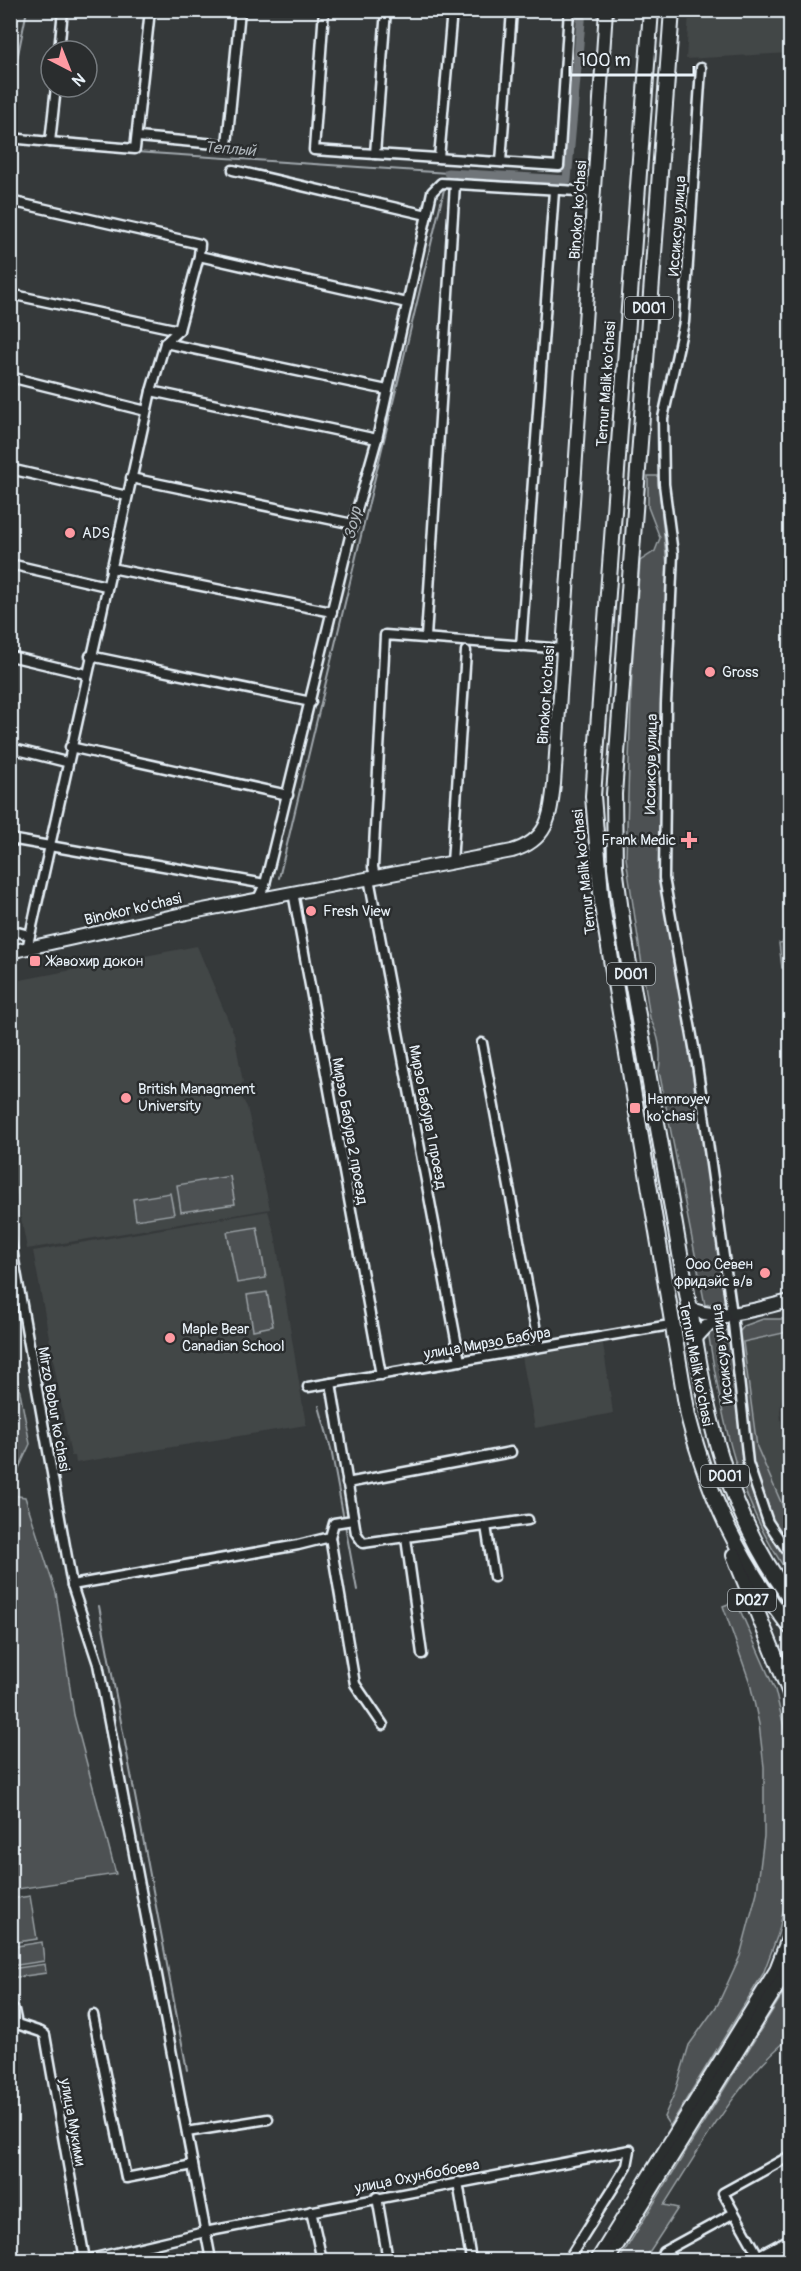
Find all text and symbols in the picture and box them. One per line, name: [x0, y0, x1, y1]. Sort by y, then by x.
north arrow: [39, 39, 99, 99]
scale bar: [570, 39, 694, 77]
text: 100 m: [579, 49, 631, 72]
text: N: [68, 68, 89, 91]
water label: Теплый: [204, 137, 258, 161]
street label: Binokor ko'chasi: [566, 160, 591, 260]
street label: Иссиксув улица: [665, 175, 690, 277]
road number: D001: [625, 297, 673, 319]
street label: Temur Malik ko'chasi: [593, 320, 620, 448]
water label: Зоур: [340, 504, 367, 541]
place label: ADS: [82, 524, 110, 543]
marker: ADS: [63, 526, 77, 540]
street label: Binokor ko'chasi: [534, 645, 559, 745]
place label: Gross: [722, 663, 759, 682]
marker: Gross: [703, 665, 717, 679]
street label: Иссиксув улица: [641, 713, 662, 815]
street label: Temur Malik ko'chasi: [568, 808, 601, 936]
place label: Frank Medic: [601, 831, 676, 850]
marker: Frank Medic: [680, 831, 698, 849]
street label: Binokor ko'chasi: [83, 889, 184, 930]
place label: Fresh View: [323, 902, 391, 921]
marker: Fresh View: [304, 904, 318, 918]
place label: Жавохир докон: [45, 952, 143, 971]
marker: Жавохир докон: [28, 954, 42, 968]
road number: D001: [607, 963, 655, 985]
street label: Мирзо Бабура 1 проезд: [404, 1043, 451, 1191]
street label: Мирзо Бабура 2 проезд: [327, 1056, 372, 1206]
place label: British Managment University: [138, 1080, 256, 1116]
place label: Hamroyev ko'chasi: [647, 1090, 711, 1126]
marker: British Managment University: [119, 1091, 133, 1105]
marker: Hamroyev ko'chasi: [628, 1101, 642, 1115]
place label: Ооо Севен фридэйс в/в: [673, 1255, 753, 1291]
marker: Ооо Севен фридэйс в/в: [758, 1266, 772, 1280]
street label: Temur Malik ko'chasi: [674, 1300, 717, 1428]
street label: Иссиксув улица: [707, 1303, 738, 1405]
place label: Maple Bear Canadian School: [182, 1320, 285, 1356]
street label: улица Мирзо Бабура: [421, 1323, 552, 1364]
marker: Maple Bear Canadian School: [163, 1331, 177, 1345]
street label: Mirzo Bobur ko‘chasi: [33, 1345, 74, 1473]
road number: D001: [701, 1465, 749, 1487]
road number: D027: [728, 1589, 776, 1611]
street label: улица Мукими: [55, 2076, 90, 2168]
street label: улица Охунбобоева: [352, 2155, 481, 2198]

